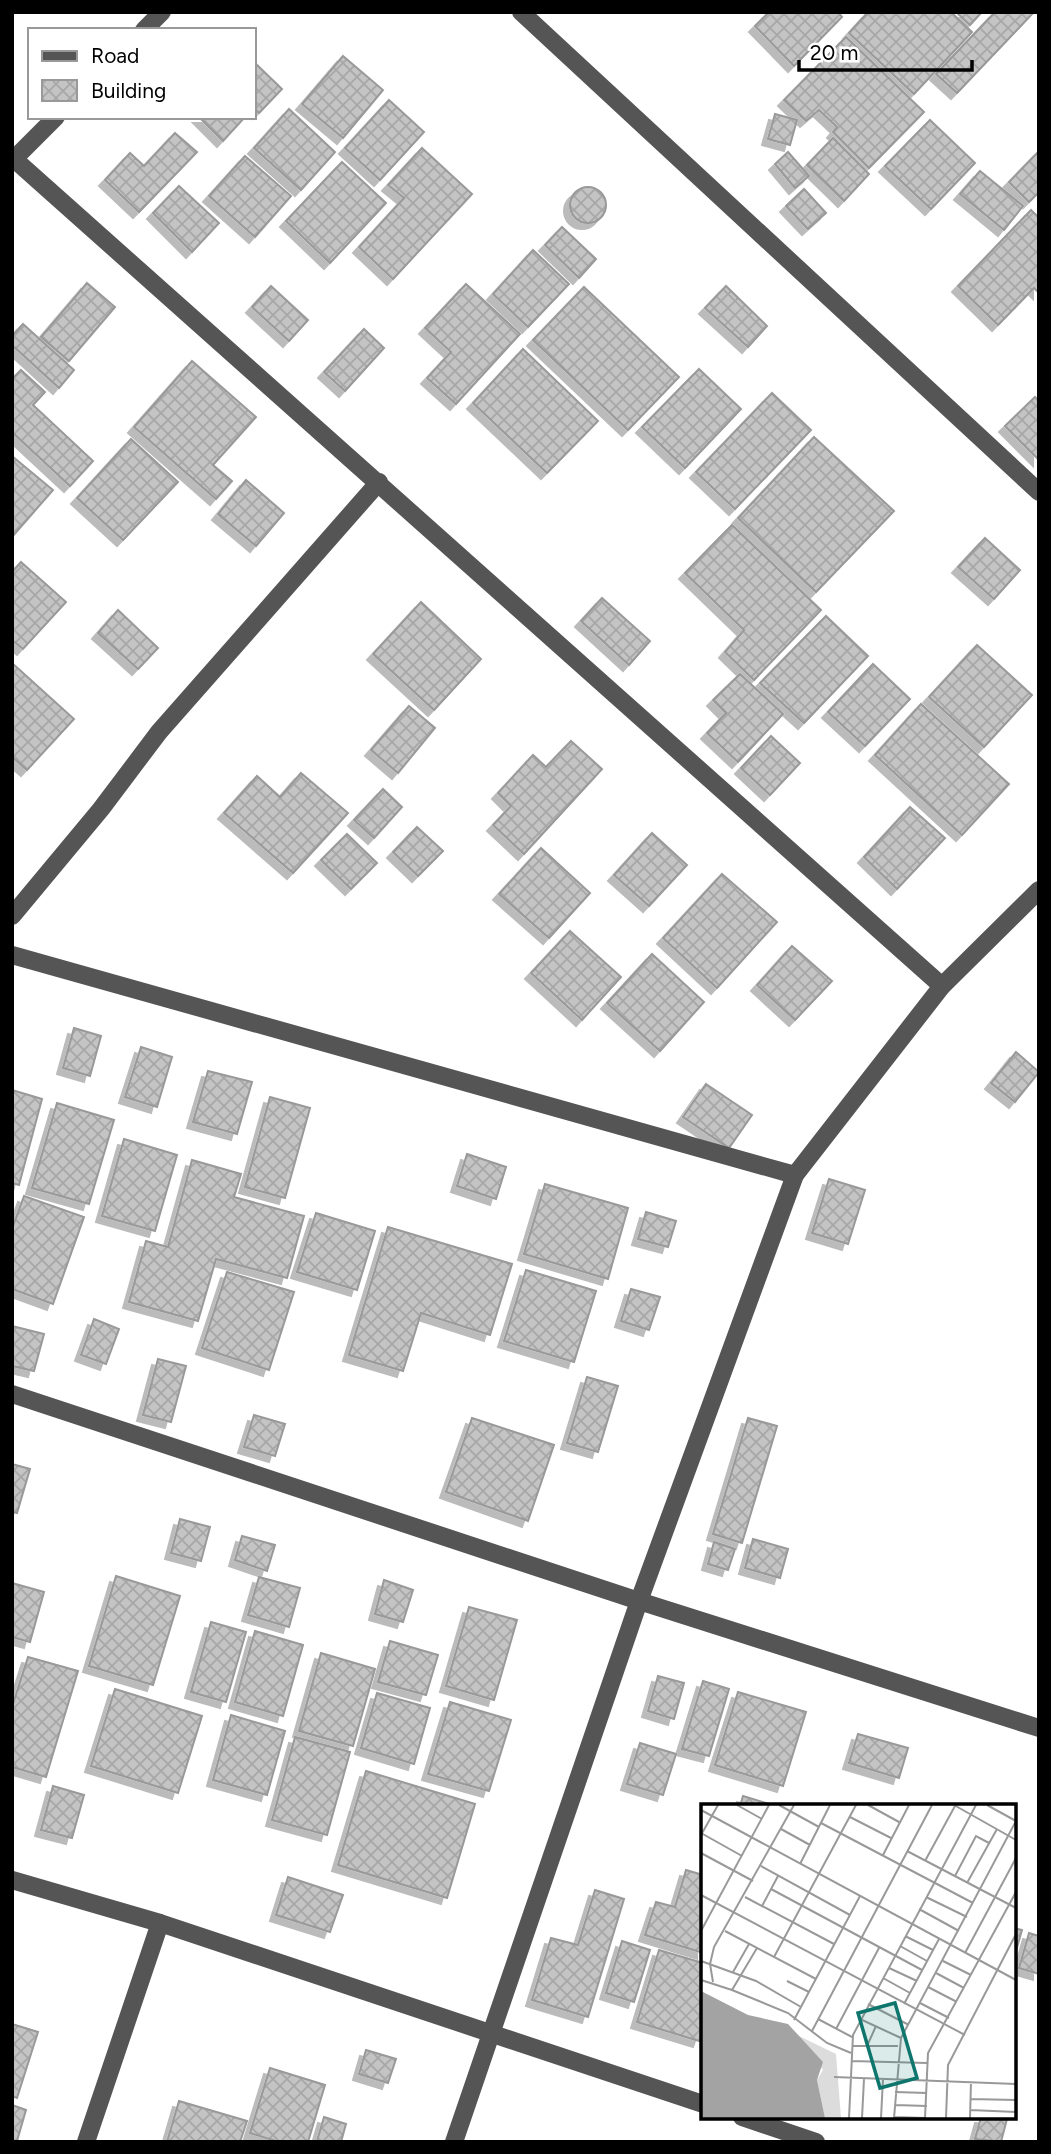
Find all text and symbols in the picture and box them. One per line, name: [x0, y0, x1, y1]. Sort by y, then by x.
legend: [28, 28, 256, 119]
scale bar: [799, 28, 972, 72]
text: 20 m: [810, 40, 858, 65]
text: Road: [91, 43, 139, 68]
text: Building: [91, 78, 166, 103]
inset map: [701, 1804, 1016, 2119]

